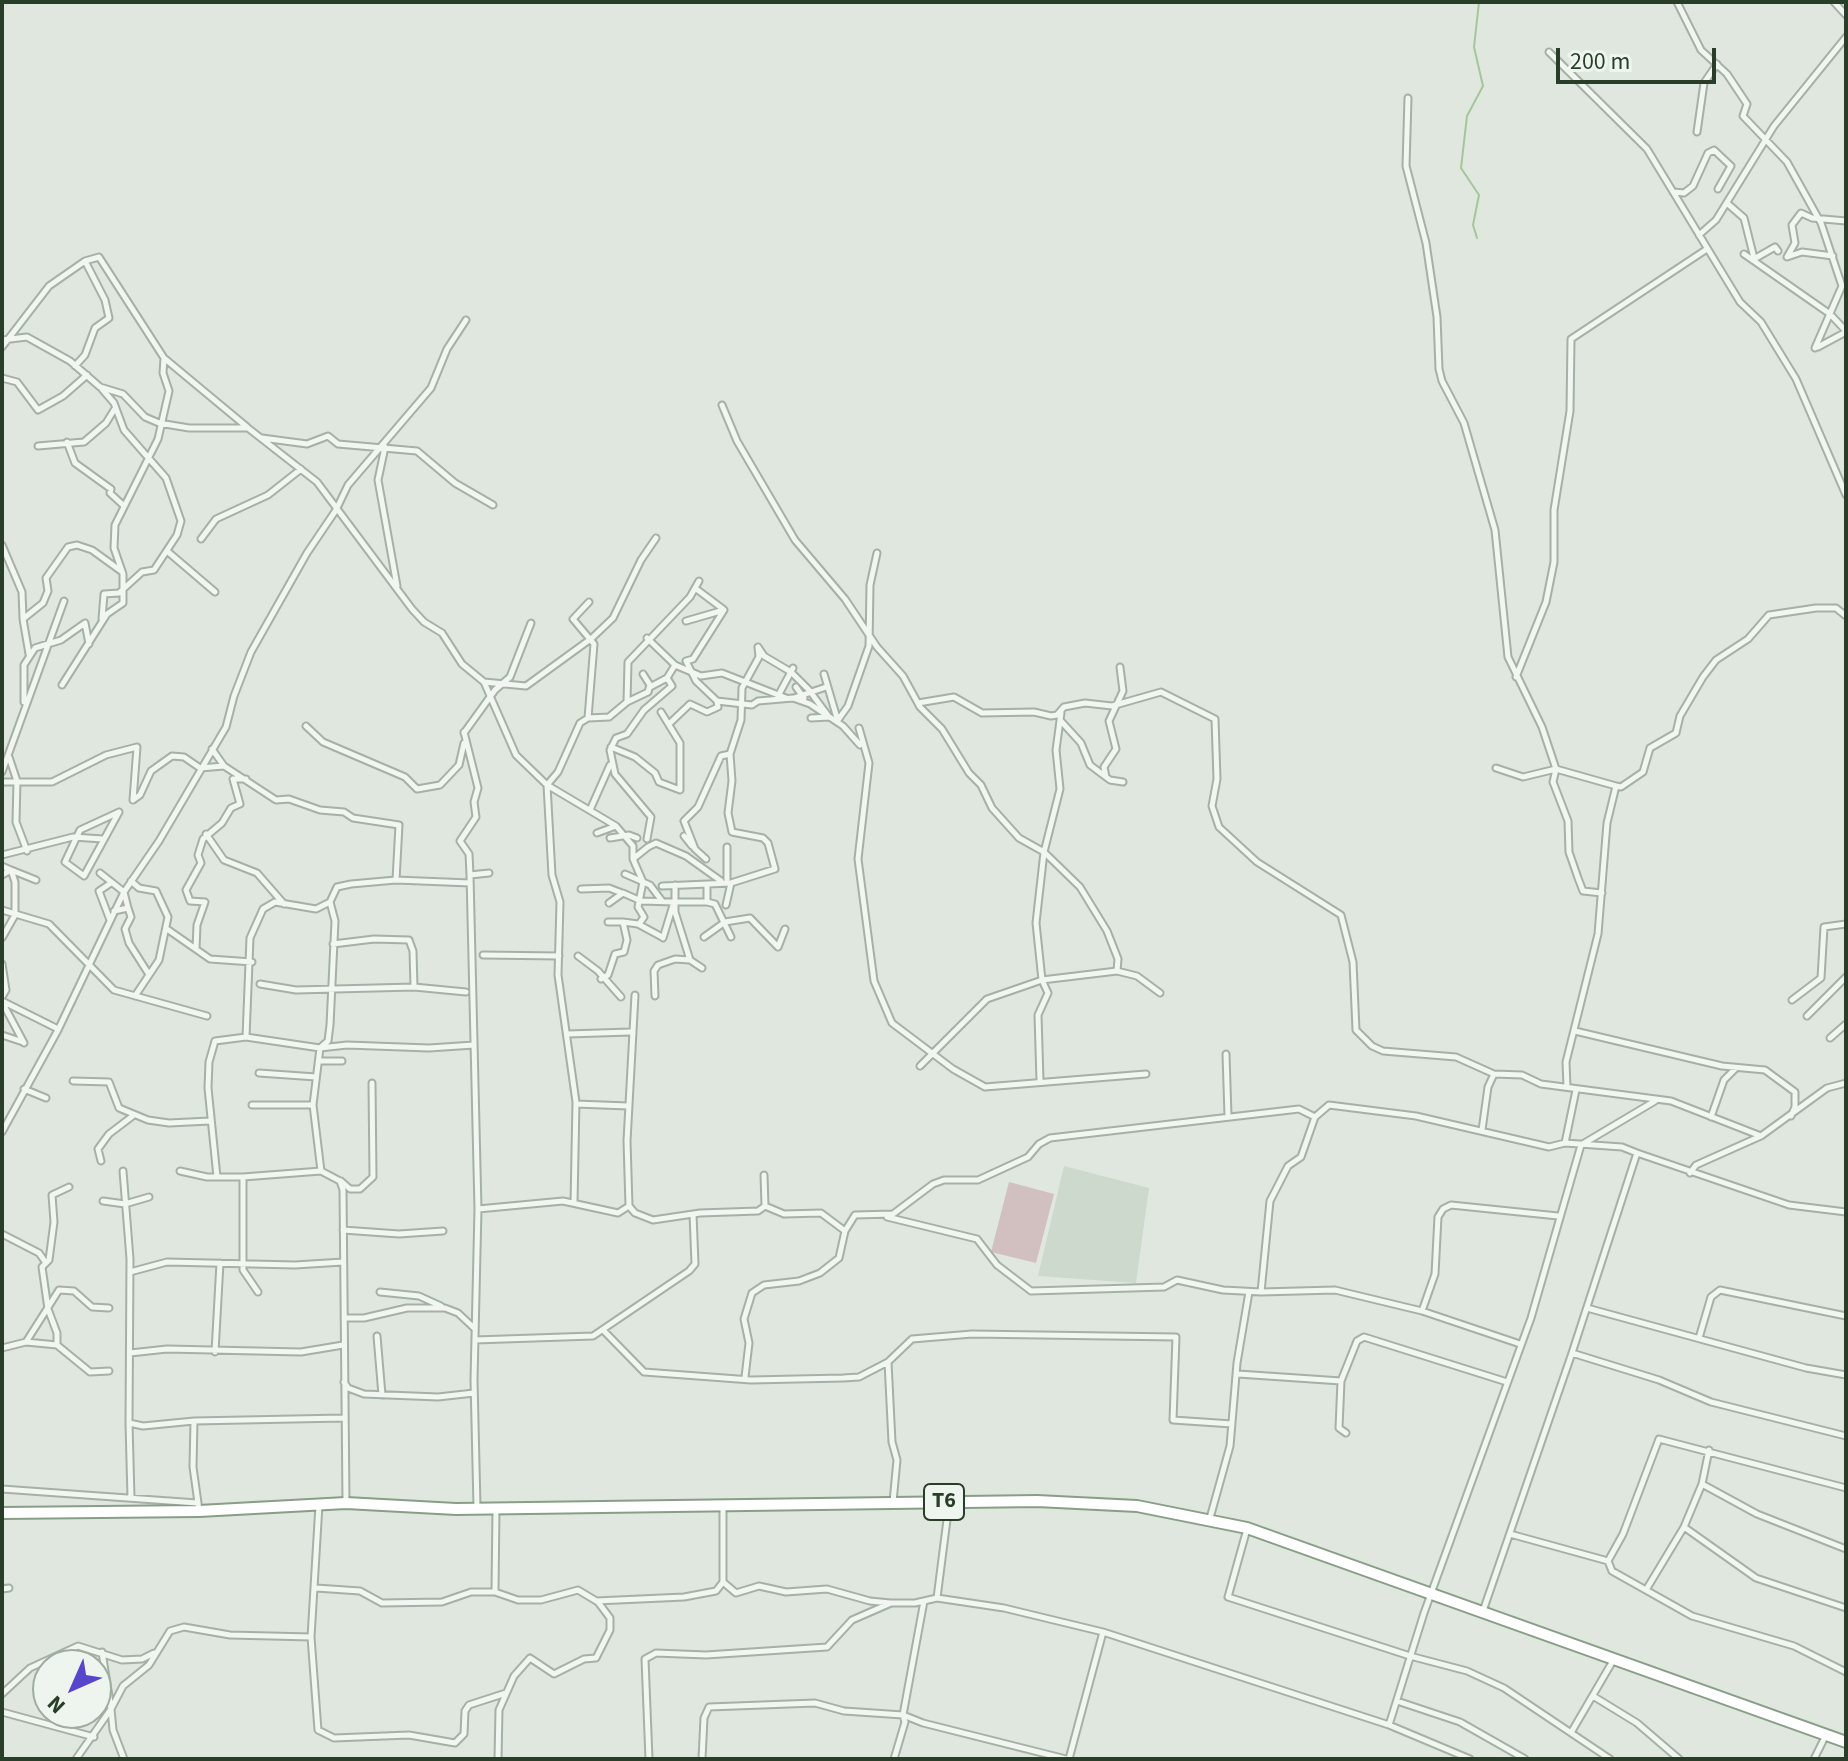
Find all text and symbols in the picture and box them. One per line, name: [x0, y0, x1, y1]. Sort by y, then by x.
scale bar: [1560, 32, 1720, 82]
text: 200 m: [1570, 44, 1630, 79]
road number: T6: [924, 1484, 964, 1520]
north arrow: [32, 1649, 112, 1729]
text: N: [40, 1688, 73, 1721]

